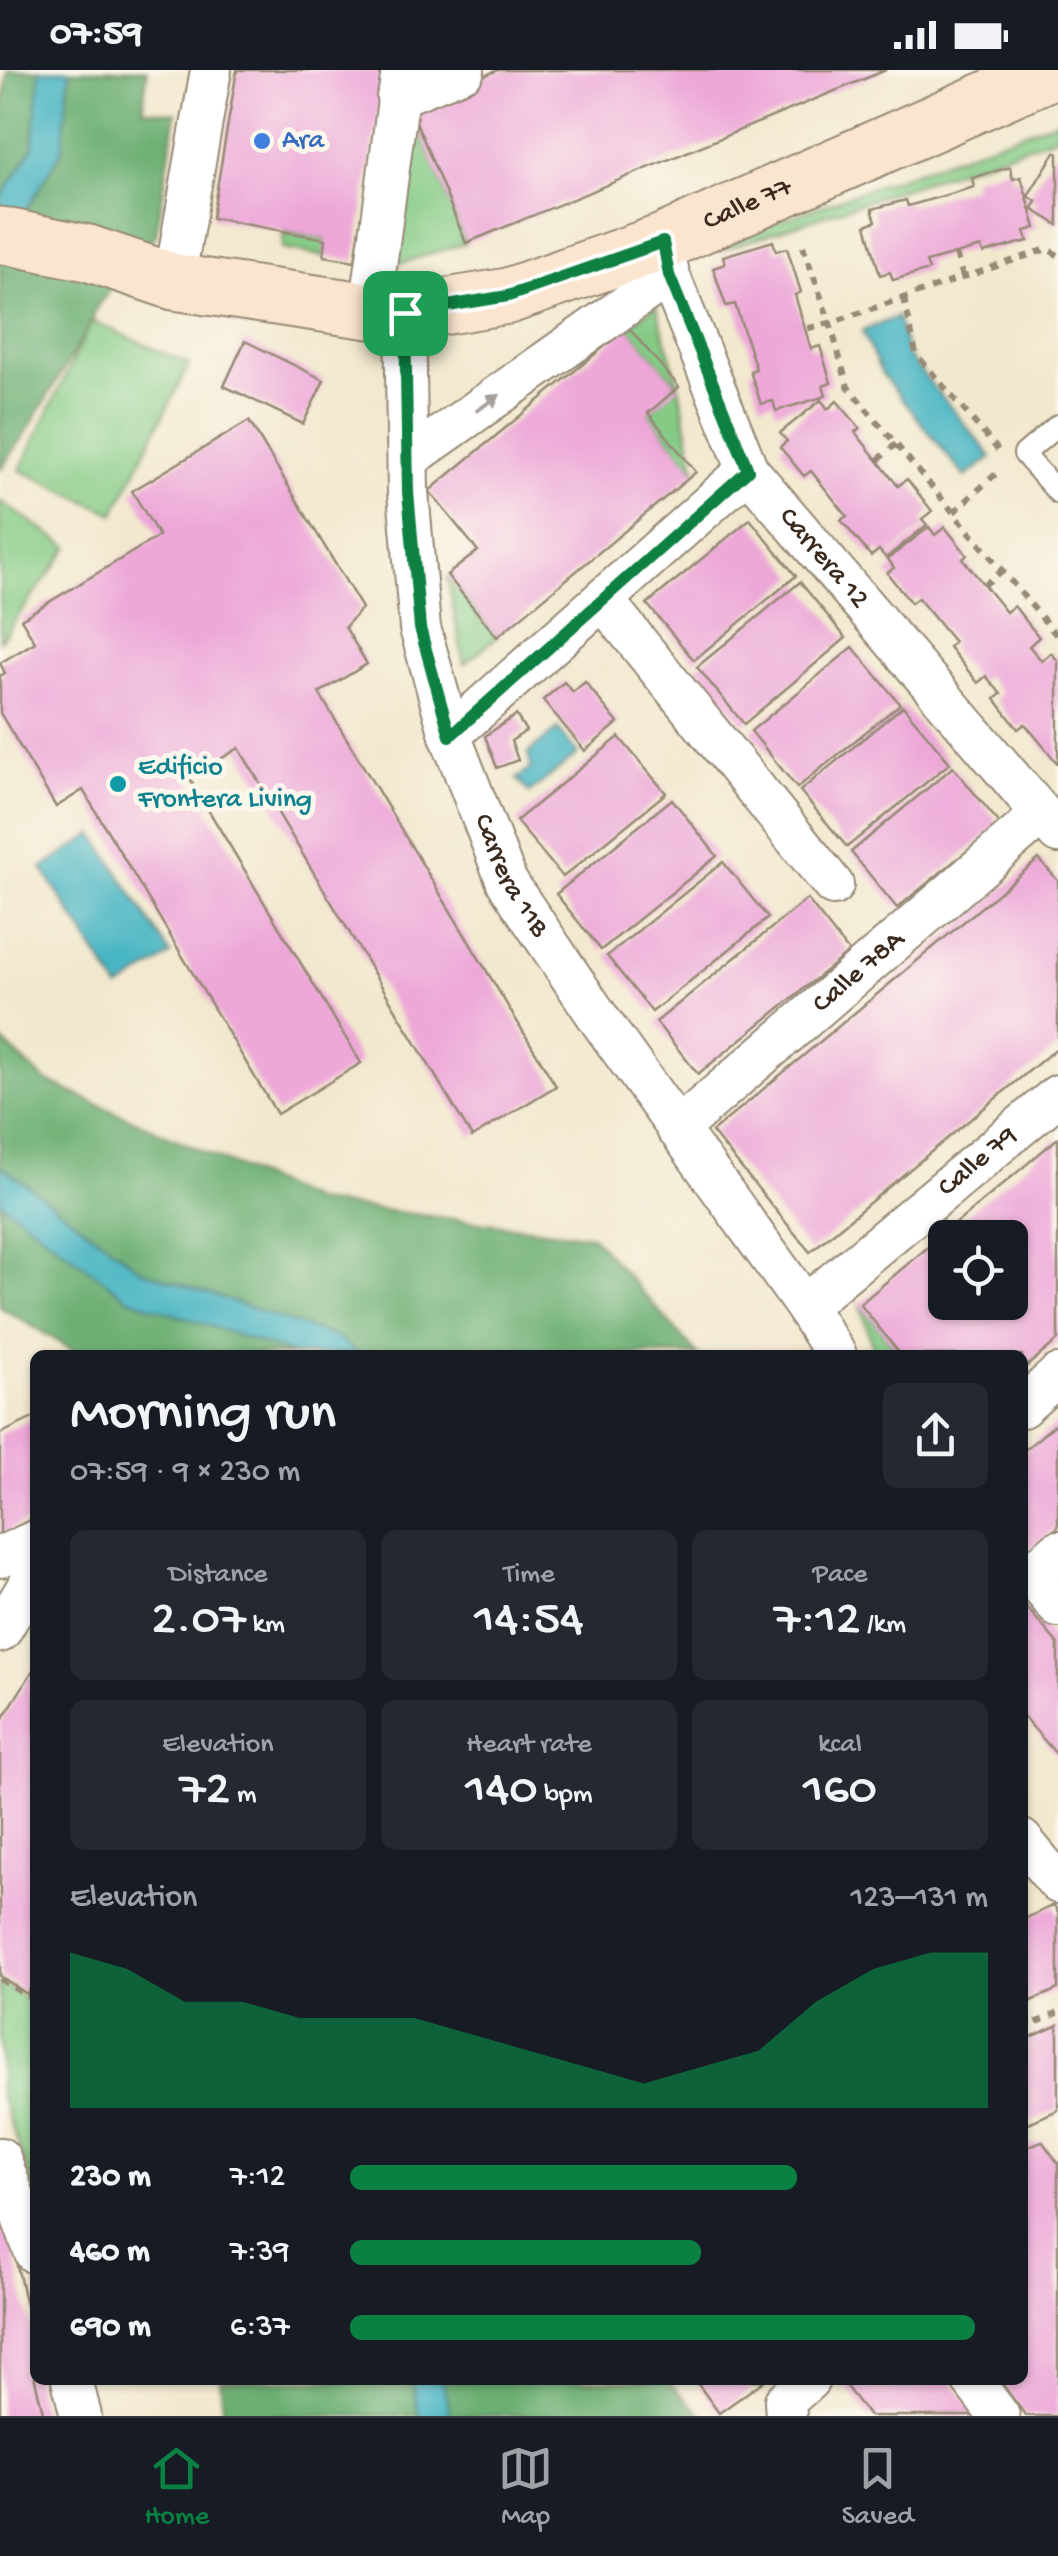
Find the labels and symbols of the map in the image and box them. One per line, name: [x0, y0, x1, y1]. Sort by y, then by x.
place label: Ara: [282, 125, 325, 158]
marker: Ara: [251, 130, 273, 152]
street label: Calle 77: [699, 170, 799, 239]
pin: [363, 271, 448, 356]
one-way arrow: [474, 394, 501, 413]
street label: Carrera 12: [771, 501, 876, 616]
place label: Edificio Frontera Living: [137, 752, 312, 817]
marker: Edificio Frontera Living: [107, 773, 129, 795]
street label: Carrera 11B: [466, 809, 556, 944]
street label: Calle 78A: [806, 923, 912, 1021]
street label: Calle 79: [932, 1120, 1024, 1204]

